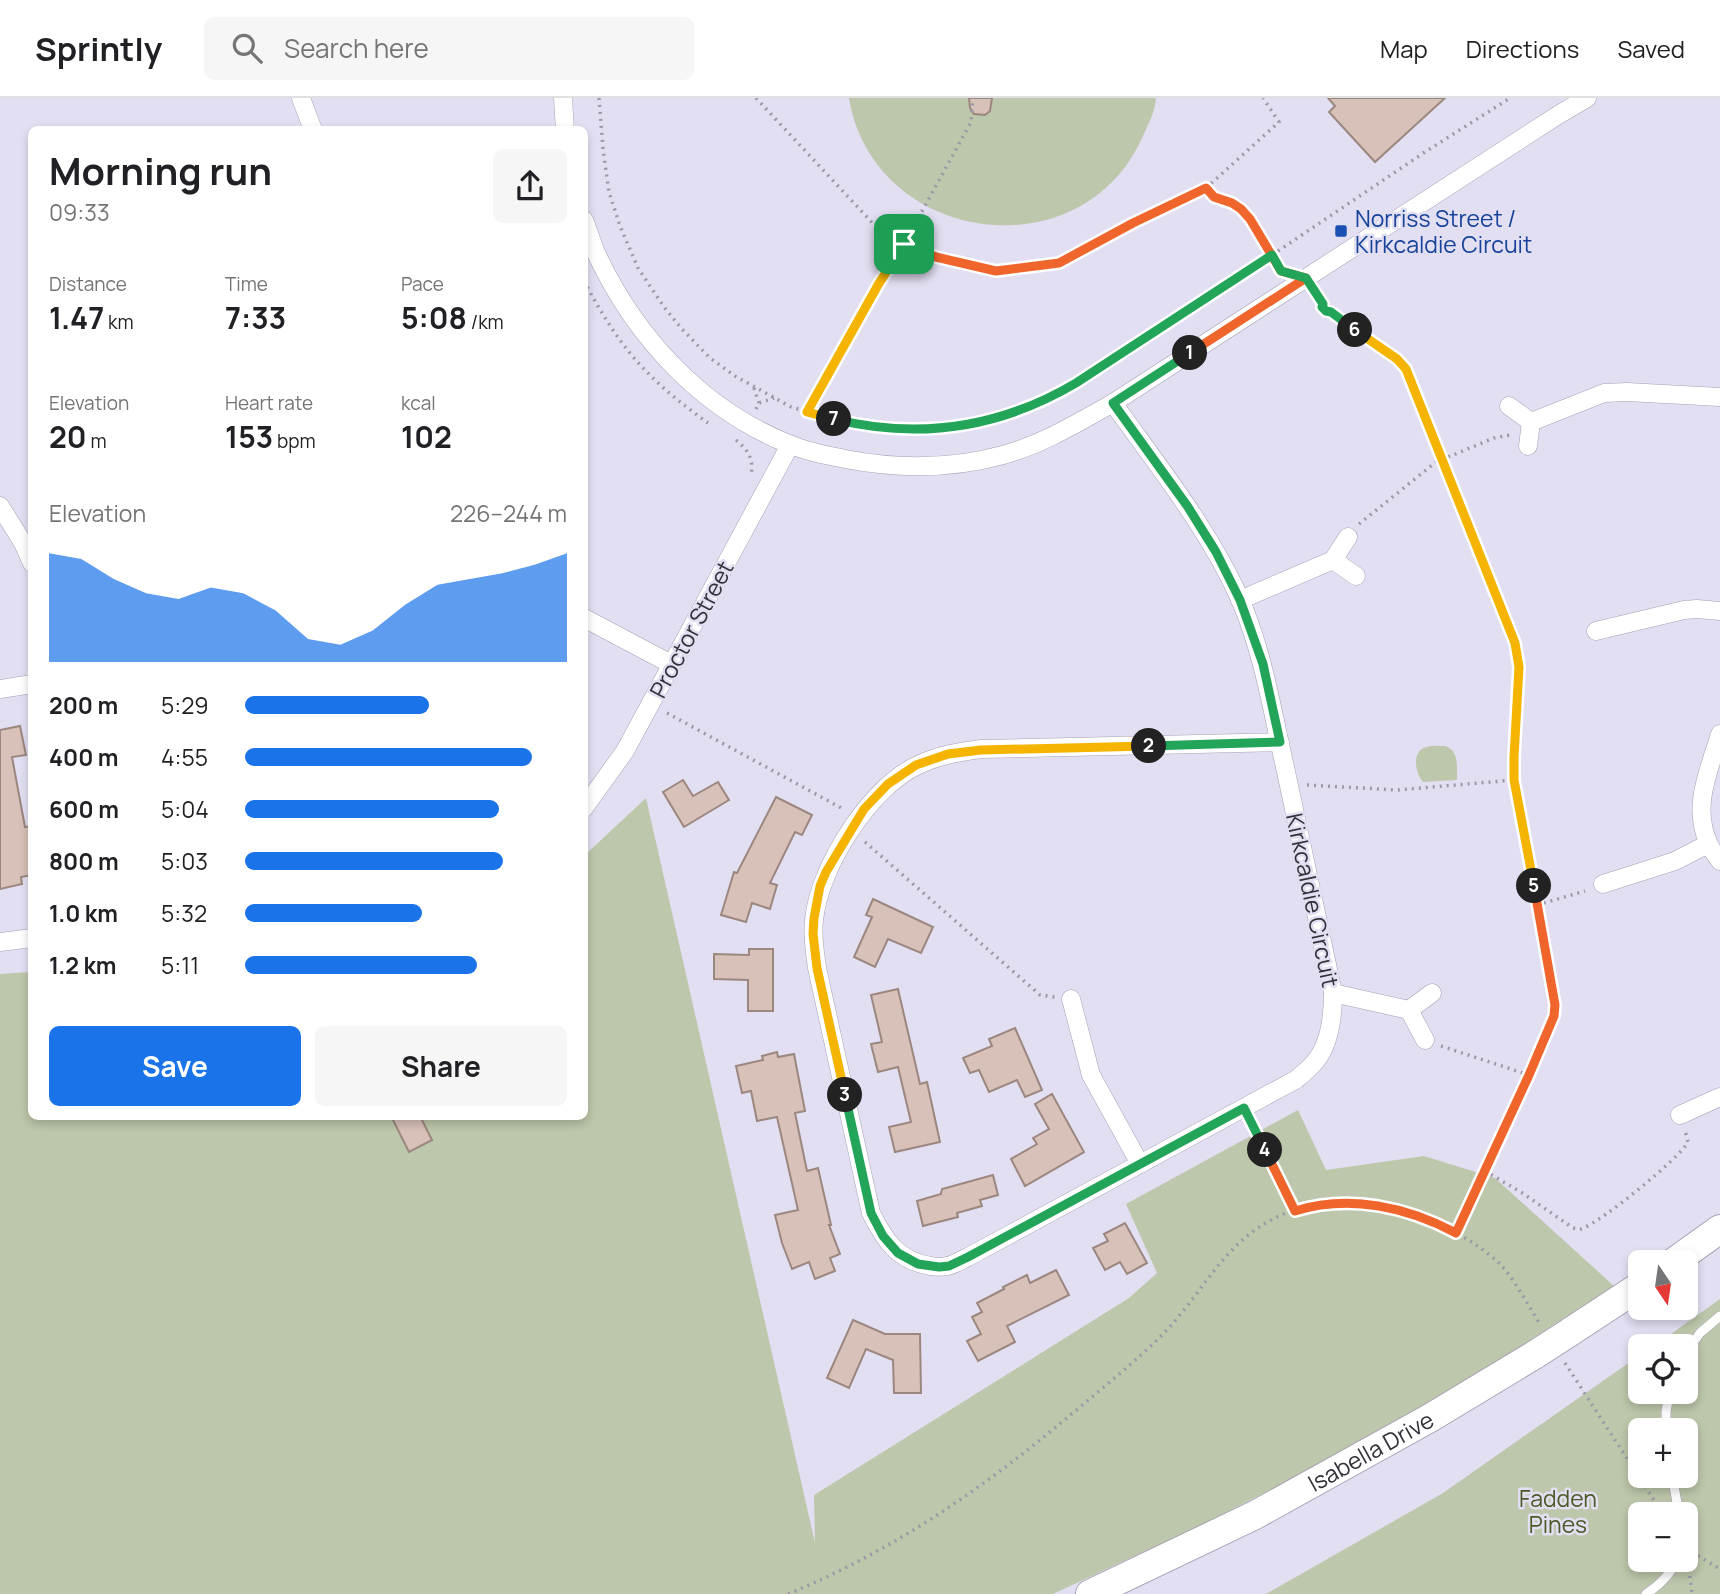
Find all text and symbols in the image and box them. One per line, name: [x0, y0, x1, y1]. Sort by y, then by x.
search box: [204, 17, 694, 80]
text: Sprintly: [35, 26, 162, 71]
icon: search: [228, 29, 266, 67]
text: Search here: [284, 30, 429, 66]
text: Map: [1380, 32, 1428, 65]
text: Directions: [1466, 32, 1579, 65]
text: Saved: [1617, 32, 1685, 65]
text: Morning run: [49, 144, 272, 196]
button: share: [493, 149, 567, 223]
text: 09:33: [49, 196, 110, 228]
place label: Norriss Street / Kirkcaldie Circuit: [1355, 202, 1532, 260]
pin: [874, 214, 934, 274]
marker: Norriss Street / Kirkcaldie Circuit: [1333, 223, 1349, 239]
icon: arrive: [885, 225, 923, 263]
text: Distance: [49, 271, 127, 297]
text: Time: [225, 271, 268, 297]
text: Pace: [401, 271, 444, 297]
text: 1.47: [49, 297, 104, 338]
text: 7:33: [225, 297, 286, 338]
text: 5:08: [401, 297, 467, 338]
text: km: [104, 309, 134, 335]
text: /km: [467, 309, 504, 335]
pin: 6: [1338, 313, 1372, 348]
text: 6: [1349, 316, 1360, 342]
pin: 1: [1172, 336, 1208, 370]
text: 1: [1185, 339, 1194, 365]
text: Elevation: [49, 390, 129, 416]
text: Heart rate: [225, 390, 313, 416]
text: kcal: [401, 390, 436, 416]
pin: 7: [816, 402, 852, 436]
text: 7: [828, 405, 839, 431]
text: 20: [49, 416, 87, 457]
text: 153: [225, 416, 273, 457]
text: 102: [401, 416, 452, 457]
text: m: [87, 428, 107, 454]
text: bpm: [273, 428, 316, 454]
text: Elevation: [49, 497, 146, 529]
text: 226–244 m: [450, 497, 567, 529]
street label: Proctor Street: [641, 555, 741, 703]
text: 200 m: [49, 689, 118, 721]
text: 5:29: [161, 689, 209, 721]
pin: 2: [1132, 728, 1166, 764]
text: 2: [1143, 732, 1154, 758]
text: 400 m: [49, 741, 119, 773]
text: 4:55: [161, 741, 208, 773]
text: 600 m: [49, 793, 119, 825]
text: 5:04: [161, 793, 209, 825]
street label: Kirkcaldie Circuit: [1279, 810, 1347, 990]
text: 800 m: [49, 845, 119, 877]
text: 5:03: [161, 845, 208, 877]
pin: 5: [1516, 868, 1552, 904]
text: 5: [1528, 872, 1539, 898]
text: 1.0 km: [49, 897, 118, 929]
text: 5:32: [161, 897, 207, 929]
text: 1.2 km: [49, 949, 116, 981]
text: 5:11: [161, 949, 199, 981]
button: Save: [49, 1026, 301, 1106]
button: Share: [315, 1026, 567, 1106]
pin: 3: [828, 1077, 862, 1112]
text: 3: [839, 1081, 850, 1107]
pin: 4: [1248, 1132, 1282, 1168]
text: 4: [1259, 1136, 1270, 1162]
north arrow: [1628, 1250, 1698, 1320]
map controls: [1628, 1250, 1698, 1572]
button: locate: [1628, 1334, 1698, 1404]
street label: Isabella Drive: [1302, 1403, 1439, 1499]
button: +: [1628, 1418, 1698, 1488]
park label: Fadden Pines: [1519, 1482, 1597, 1540]
button: −: [1628, 1502, 1698, 1572]

